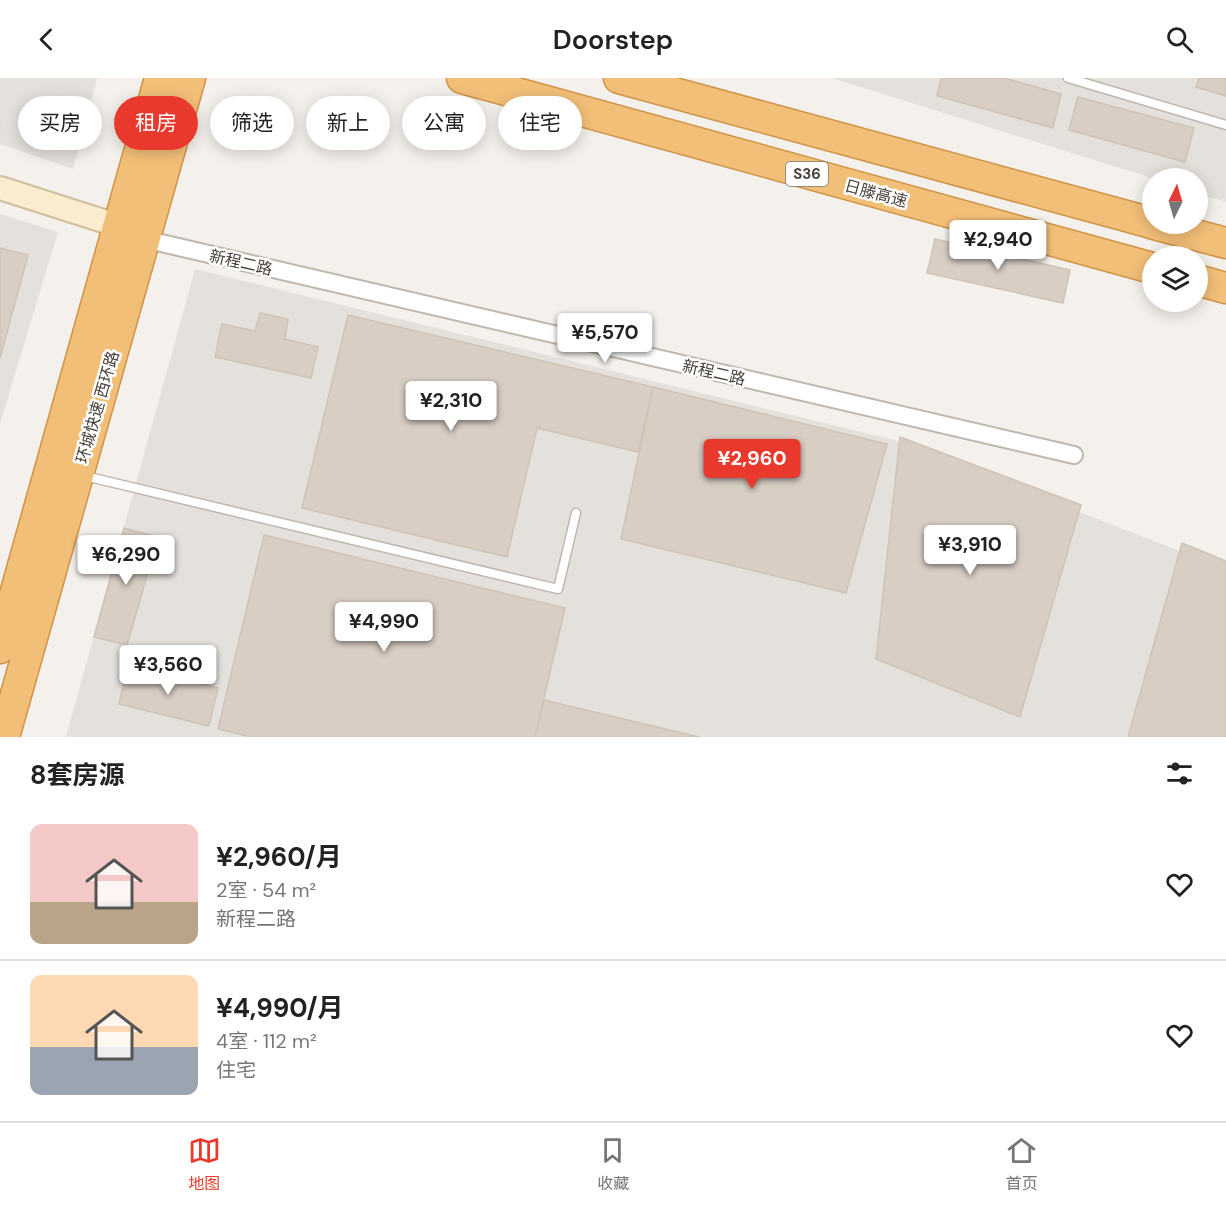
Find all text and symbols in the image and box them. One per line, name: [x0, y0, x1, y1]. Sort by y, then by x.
text: Doorstep: [553, 22, 673, 57]
icon: back: [30, 23, 63, 56]
icon: search: [1163, 23, 1196, 56]
chip: 买房: [18, 96, 102, 150]
chip: 租房: [114, 96, 198, 150]
chip: 筛选: [210, 96, 294, 150]
chip: 新上: [306, 96, 390, 150]
chip: 公寓: [402, 96, 486, 150]
chip: 住宅: [498, 96, 582, 150]
road number: S36: [786, 162, 828, 186]
north arrow: [1142, 168, 1208, 234]
map controls: [1142, 168, 1208, 312]
street label: 日滕高速: [842, 175, 910, 212]
pin: ¥2,940: [949, 220, 1047, 271]
text: ¥2,940: [963, 226, 1033, 252]
street label: 新程二路: [207, 245, 274, 280]
button: layers: [1142, 246, 1208, 312]
pin: ¥5,570: [556, 313, 654, 364]
text: ¥5,570: [571, 319, 639, 345]
street label: 环城快速 西环路: [71, 348, 124, 466]
street label: 新程二路: [680, 355, 747, 390]
pin: ¥2,310: [402, 381, 500, 432]
text: ¥2,310: [420, 387, 482, 413]
pin: ¥2,960: [703, 439, 801, 490]
text: ¥2,960: [718, 445, 786, 471]
pin: ¥3,910: [921, 525, 1019, 576]
text: ¥3,910: [938, 531, 1002, 557]
pin: ¥6,290: [77, 535, 175, 586]
text: ¥6,290: [92, 541, 160, 567]
pin: ¥4,990: [335, 602, 433, 653]
text: ¥4,990: [349, 608, 419, 634]
pin: ¥3,560: [119, 645, 217, 696]
text: ¥3,560: [133, 651, 203, 677]
icon: filters: [1163, 757, 1196, 790]
text: 8套房源: [30, 758, 124, 792]
text: ¥2,960/月: [216, 840, 342, 874]
icon: home: [78, 848, 150, 920]
icon: heart: [1163, 868, 1196, 901]
text: 2室 · 54 m²: [216, 877, 316, 903]
text: 新程二路: [216, 906, 296, 932]
text: ¥4,990/月: [216, 991, 344, 1025]
icon: home: [78, 999, 150, 1071]
icon: heart: [1163, 1019, 1196, 1052]
text: 4室 · 112 m²: [216, 1028, 316, 1054]
text: 住宅: [216, 1057, 256, 1083]
tab: 地图: [188, 1134, 221, 1194]
tab: 收藏: [596, 1134, 629, 1194]
tab: 首页: [1005, 1134, 1038, 1194]

